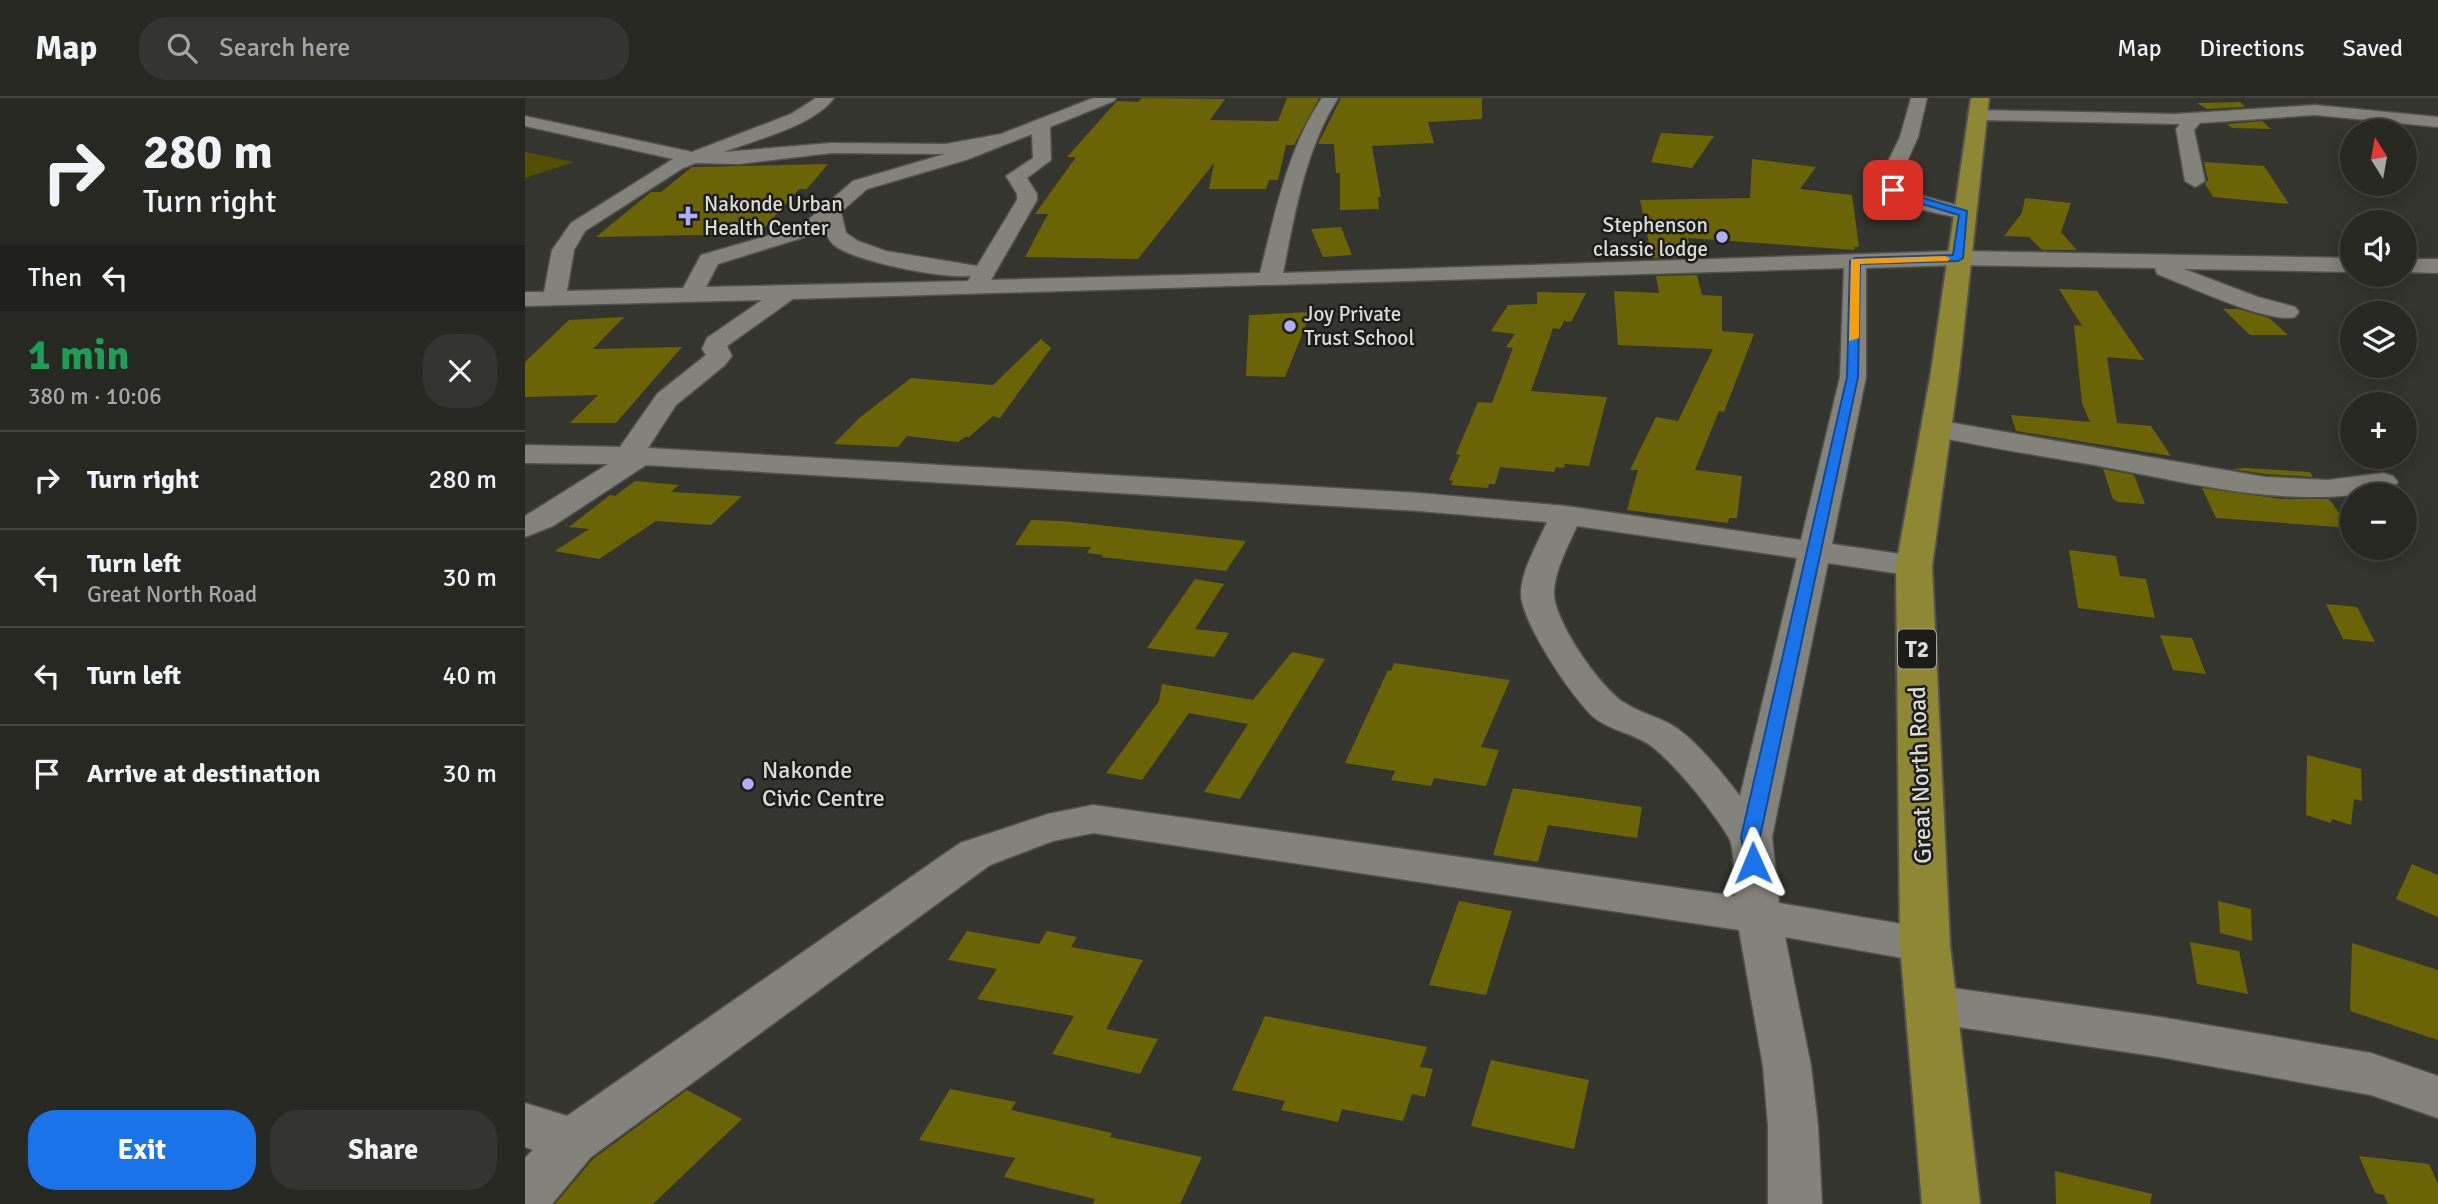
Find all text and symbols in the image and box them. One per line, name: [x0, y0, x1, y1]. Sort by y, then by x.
search box: [139, 17, 629, 80]
text: Map: [35, 28, 97, 69]
icon: search: [163, 29, 201, 67]
text: Search here: [219, 32, 350, 64]
text: Map: [2117, 33, 2162, 63]
text: Directions: [2200, 33, 2305, 63]
text: Saved: [2343, 33, 2403, 63]
north arrow: [2340, 119, 2417, 196]
map controls: [2340, 119, 2417, 560]
text: 280 m: [143, 122, 273, 182]
icon: right: [28, 126, 119, 217]
pin: [1863, 160, 1923, 220]
icon: arrive: [1874, 171, 1912, 209]
text: Turn right: [143, 182, 276, 221]
place label: Nakonde Urban Health Center: [704, 191, 843, 241]
marker: Nakonde Urban Health Center: [678, 206, 698, 226]
button: sound: [2340, 210, 2417, 287]
place label: Stephenson classic lodge: [1593, 212, 1708, 262]
marker: Stephenson classic lodge: [1714, 229, 1730, 245]
icon: left: [96, 259, 134, 297]
text: Then: [28, 262, 82, 294]
place label: Joy Private Trust School: [1304, 301, 1415, 351]
button: layers: [2340, 301, 2417, 378]
marker: Joy Private Trust School: [1282, 318, 1298, 334]
text: 1 min: [28, 330, 129, 381]
button: close: [423, 334, 497, 408]
text: 380 m · 10:06: [28, 382, 162, 411]
button: +: [2340, 392, 2417, 469]
icon: right: [28, 461, 66, 499]
text: Turn right: [87, 464, 199, 496]
text: 280 m: [428, 464, 497, 496]
button: −: [2340, 483, 2417, 560]
text: Turn left: [87, 548, 181, 580]
icon: left: [28, 559, 66, 597]
text: 30 m: [442, 562, 497, 594]
text: Great North Road: [87, 580, 257, 609]
road number: T2: [1898, 629, 1936, 668]
icon: left: [28, 657, 66, 695]
text: Turn left: [87, 660, 181, 692]
text: 40 m: [442, 660, 497, 692]
street label: Great North Road: [1902, 686, 1938, 864]
icon: arrive: [28, 755, 66, 793]
place label: Nakonde Civic Centre: [762, 755, 885, 813]
text: Arrive at destination: [87, 758, 320, 790]
text: 30 m: [442, 758, 497, 790]
marker: Nakonde Civic Centre: [740, 776, 756, 792]
position arrow: [1716, 826, 1790, 900]
button: Exit: [28, 1110, 256, 1190]
button: Share: [270, 1110, 497, 1190]

